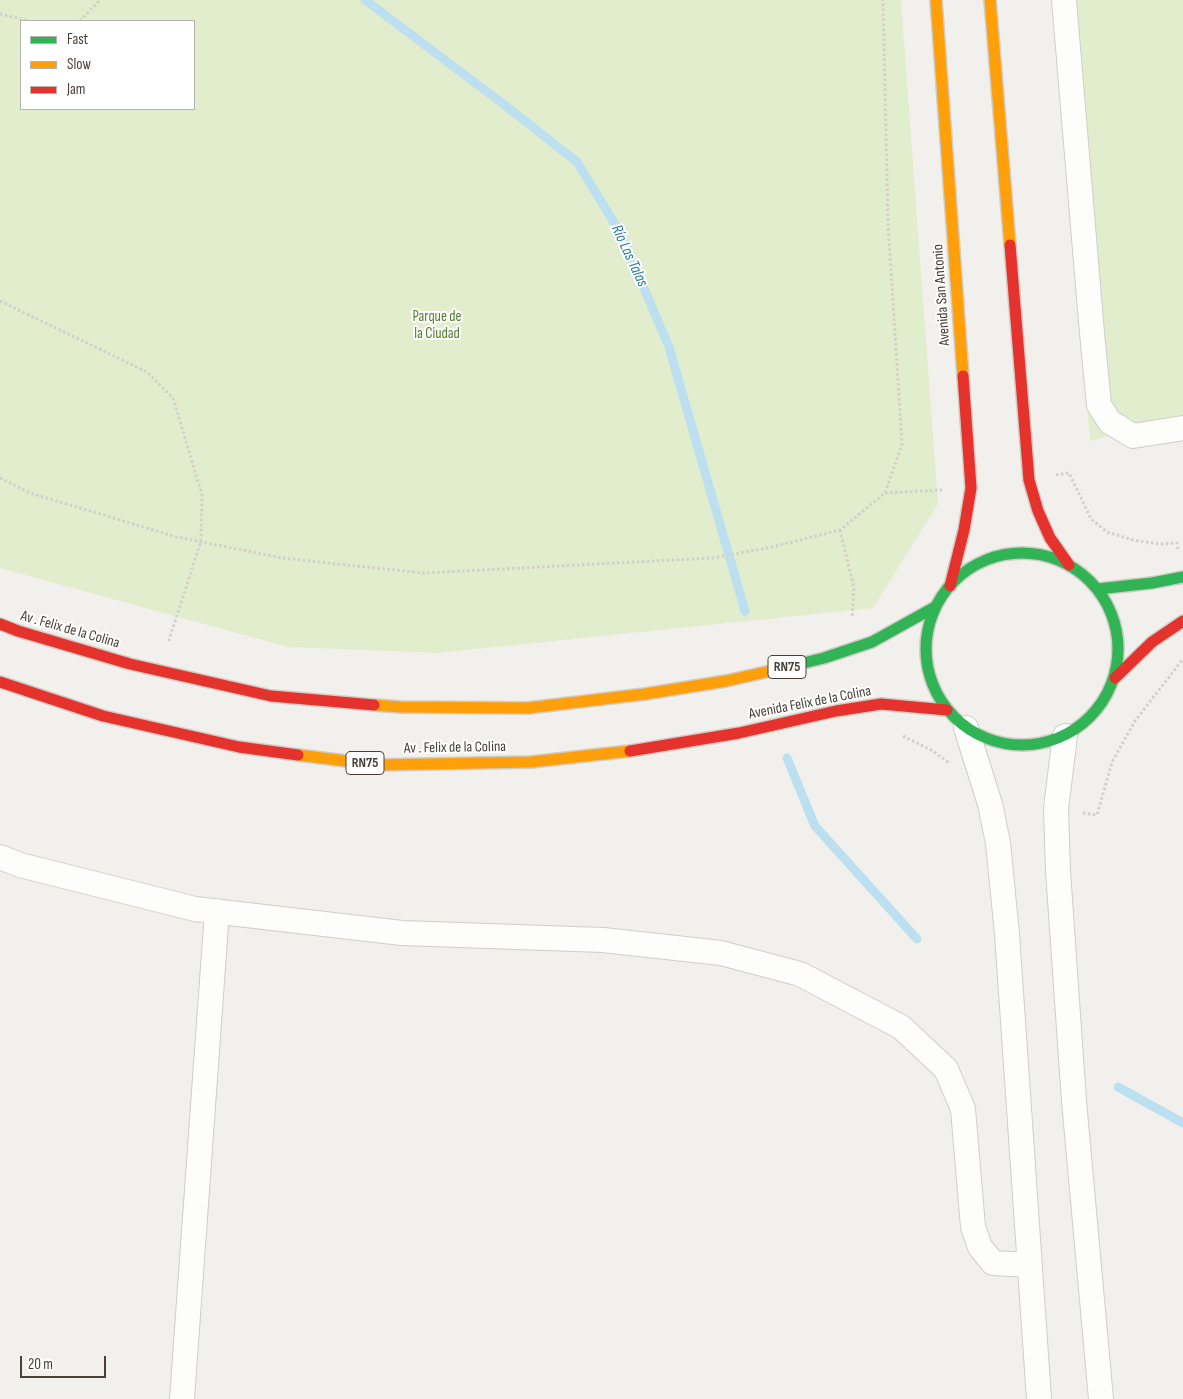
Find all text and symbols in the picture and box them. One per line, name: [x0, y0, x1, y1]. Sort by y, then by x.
legend: [20, 20, 195, 110]
text: Fast: [67, 30, 88, 49]
text: Slow: [67, 55, 91, 74]
text: Jam: [67, 80, 85, 99]
water label: Río Las Talas: [606, 222, 652, 290]
street label: Avenida San Antonio: [929, 244, 955, 346]
park label: Parque de la Ciudad: [412, 308, 462, 343]
street label: Av . Felix de la Colina: [18, 607, 122, 653]
road number: RN75: [768, 656, 806, 679]
street label: Avenida Felix de la Colina: [747, 682, 873, 724]
street label: Av . Felix de la Colina: [404, 738, 506, 758]
road number: RN75: [346, 751, 384, 774]
scale bar: [22, 1346, 109, 1378]
text: 20 m: [28, 1355, 53, 1374]

